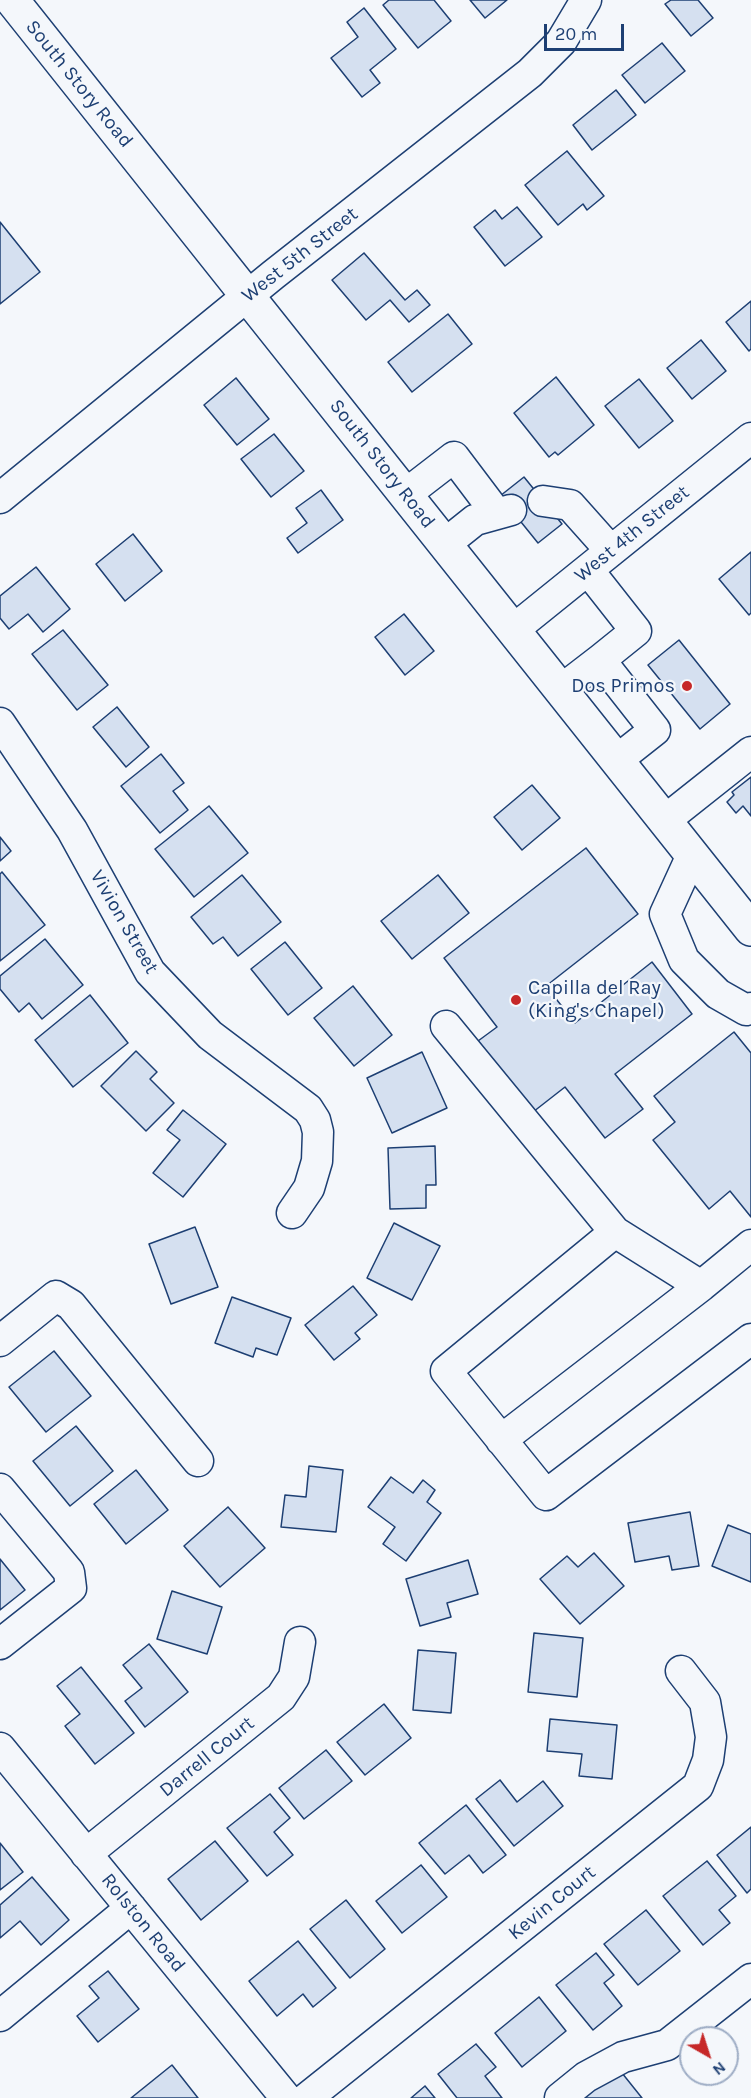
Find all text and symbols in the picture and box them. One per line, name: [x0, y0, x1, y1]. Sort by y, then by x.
scale bar: [547, 12, 626, 50]
street label: South Story Road: [20, 15, 138, 153]
text: 20 m: [555, 23, 597, 45]
street label: West 5th Street: [237, 202, 363, 308]
street label: South Story Road: [324, 395, 440, 533]
street label: West 4th Street: [570, 480, 694, 588]
place label: Dos Primos: [571, 674, 675, 698]
marker: Dos Primos: [680, 679, 694, 693]
street label: Vivion Street: [85, 866, 163, 978]
place label: Capilla del Ray (King's Chapel): [528, 976, 665, 1023]
marker: Capilla del Ray (King's Chapel): [509, 993, 523, 1007]
street label: Darrell Court: [155, 1712, 259, 1802]
street label: Kevin Court: [504, 1861, 600, 1945]
street label: Rolston Road: [96, 1869, 190, 1977]
north arrow: [679, 2026, 739, 2086]
text: N: [709, 2058, 730, 2080]

